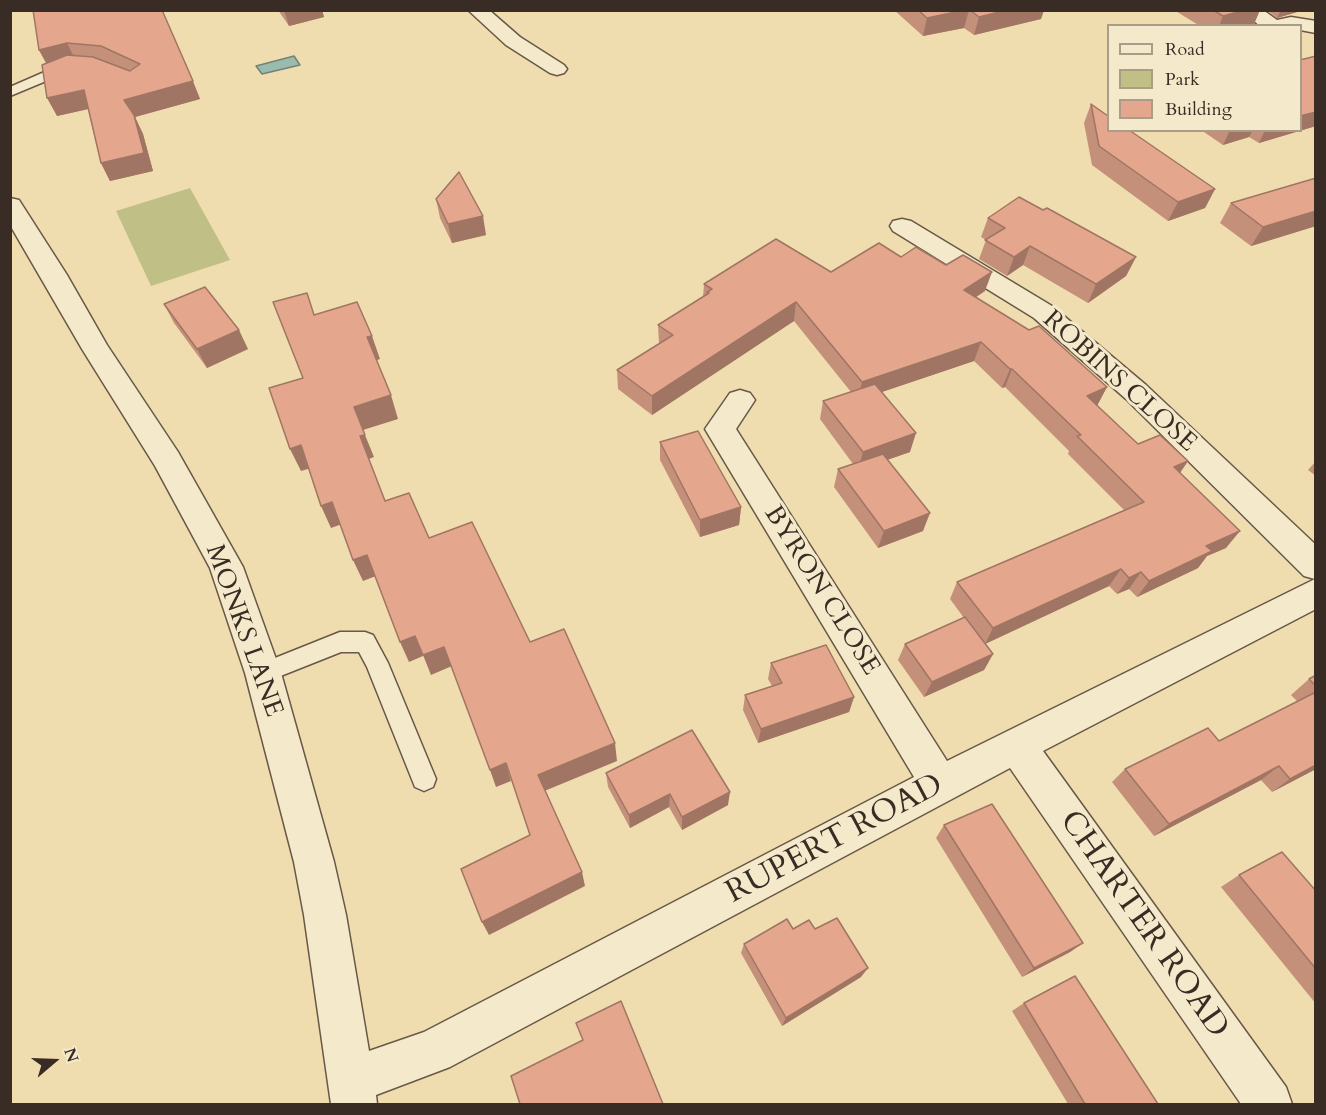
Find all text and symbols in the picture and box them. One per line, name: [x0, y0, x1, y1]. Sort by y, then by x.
legend: [1107, 24, 1302, 132]
text: Road: [1165, 37, 1205, 62]
text: Park: [1165, 67, 1200, 92]
text: Building: [1165, 97, 1232, 122]
street label: ROBINS CLOSE: [1036, 305, 1202, 459]
street label: BYRON CLOSE: [756, 501, 886, 681]
street label: MONKS LANE: [197, 541, 289, 721]
street label: RUPERT ROAD: [720, 767, 950, 913]
street label: CHARTER ROAD: [1050, 804, 1236, 1046]
north arrow: [24, 1031, 84, 1091]
text: N: [58, 1045, 84, 1065]

